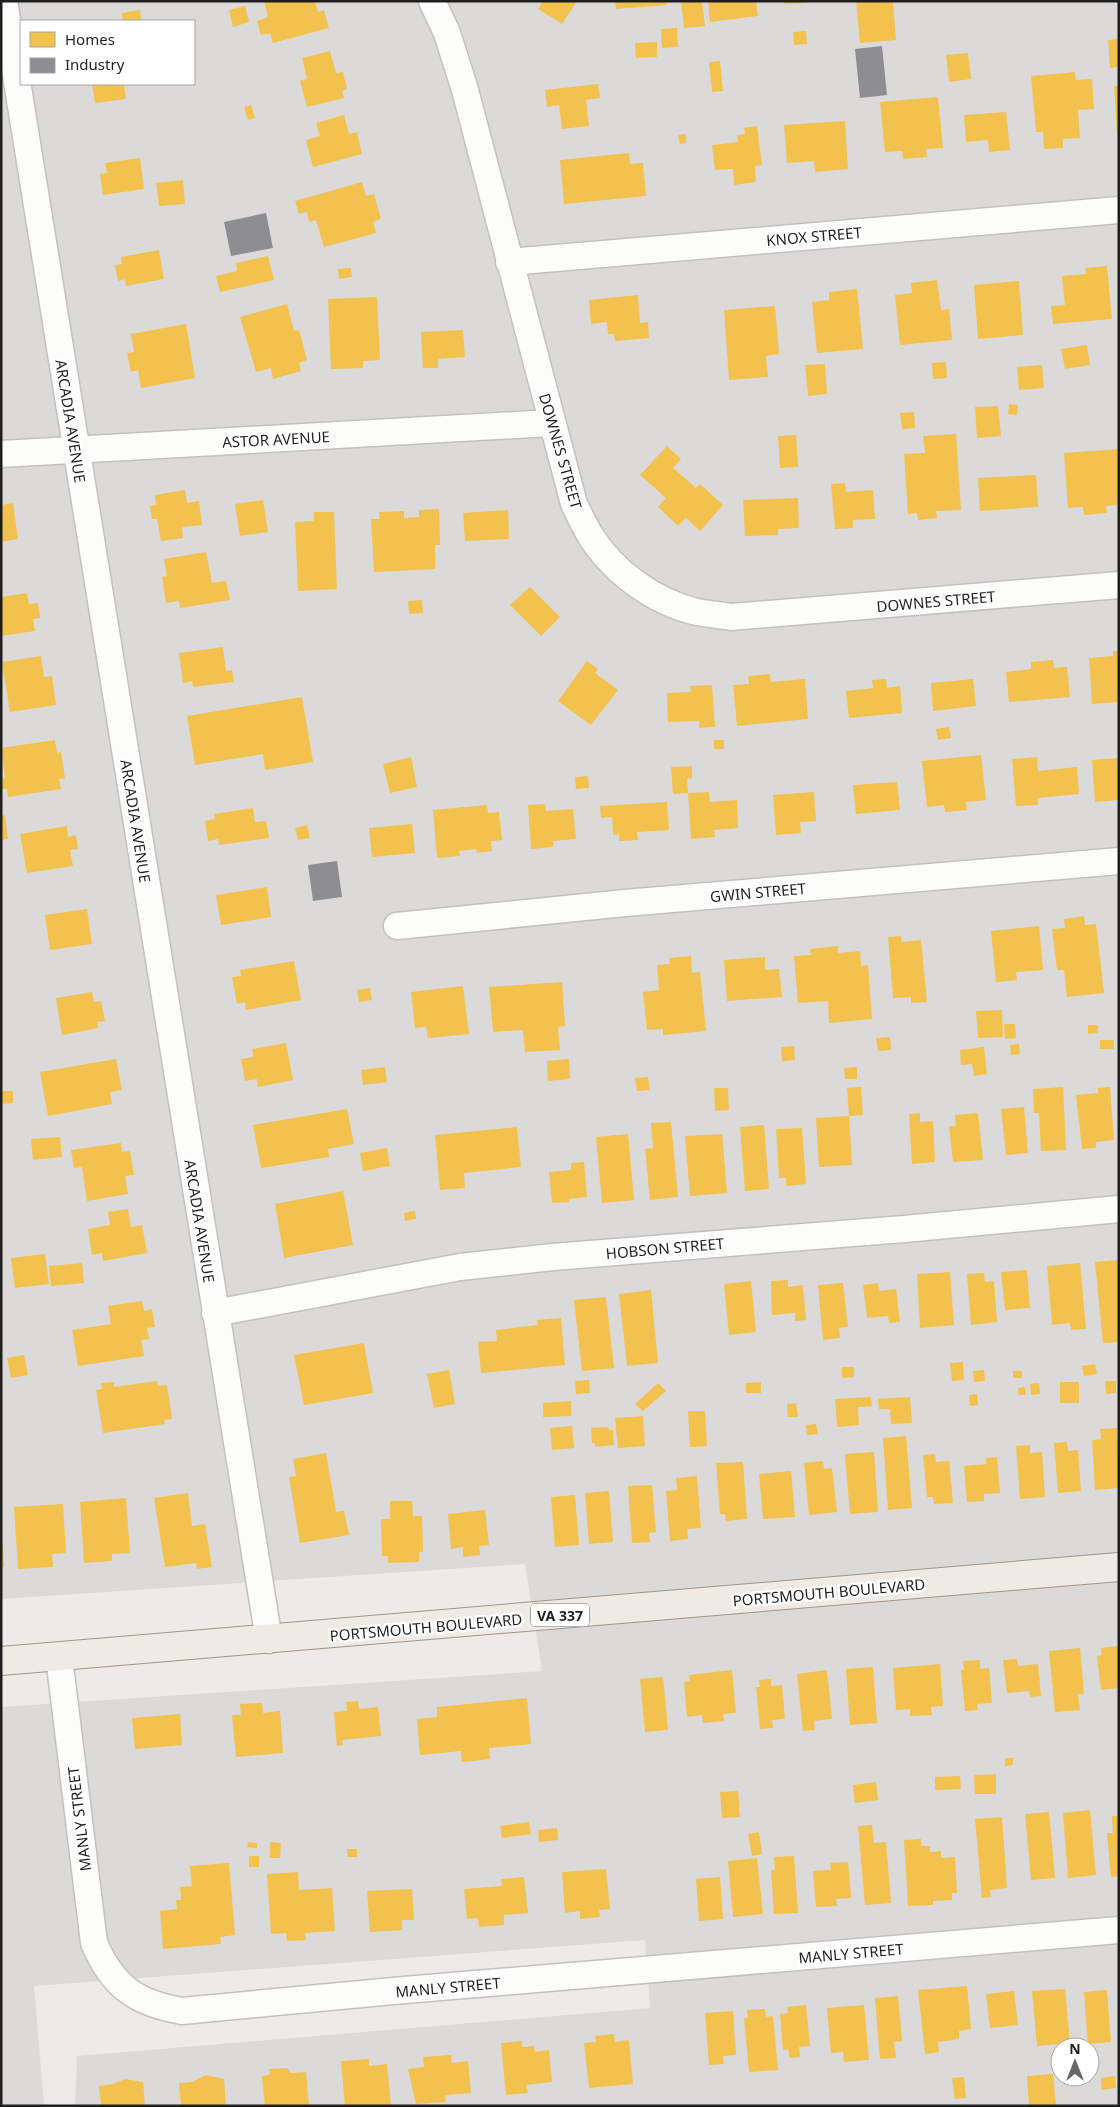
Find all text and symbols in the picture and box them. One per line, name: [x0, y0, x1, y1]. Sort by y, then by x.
legend: [20, 20, 195, 85]
text: Homes: [65, 29, 115, 49]
text: Industry: [65, 54, 125, 74]
street label: KNOX STREET: [765, 222, 863, 250]
street label: ARCADIA AVENUE: [51, 358, 91, 484]
street label: DOWNES STREET: [535, 391, 587, 512]
street label: ASTOR AVENUE: [222, 426, 330, 452]
street label: DOWNES STREET: [876, 586, 997, 616]
street label: ARCADIA AVENUE: [116, 758, 156, 884]
street label: GWIN STREET: [709, 878, 807, 906]
street label: ARCADIA AVENUE: [180, 1158, 220, 1284]
street label: HOBSON STREET: [605, 1233, 726, 1263]
street label: PORTSMOUTH BOULEVARD: [732, 1574, 926, 1610]
road number: VA 337: [531, 1604, 589, 1626]
street label: PORTSMOUTH BOULEVARD: [329, 1609, 523, 1645]
street label: MANLY STREET: [63, 1765, 95, 1872]
street label: MANLY STREET: [798, 1938, 905, 1968]
street label: MANLY STREET: [395, 1972, 502, 2002]
north arrow: [1050, 2037, 1100, 2087]
text: N: [1069, 2039, 1081, 2058]

